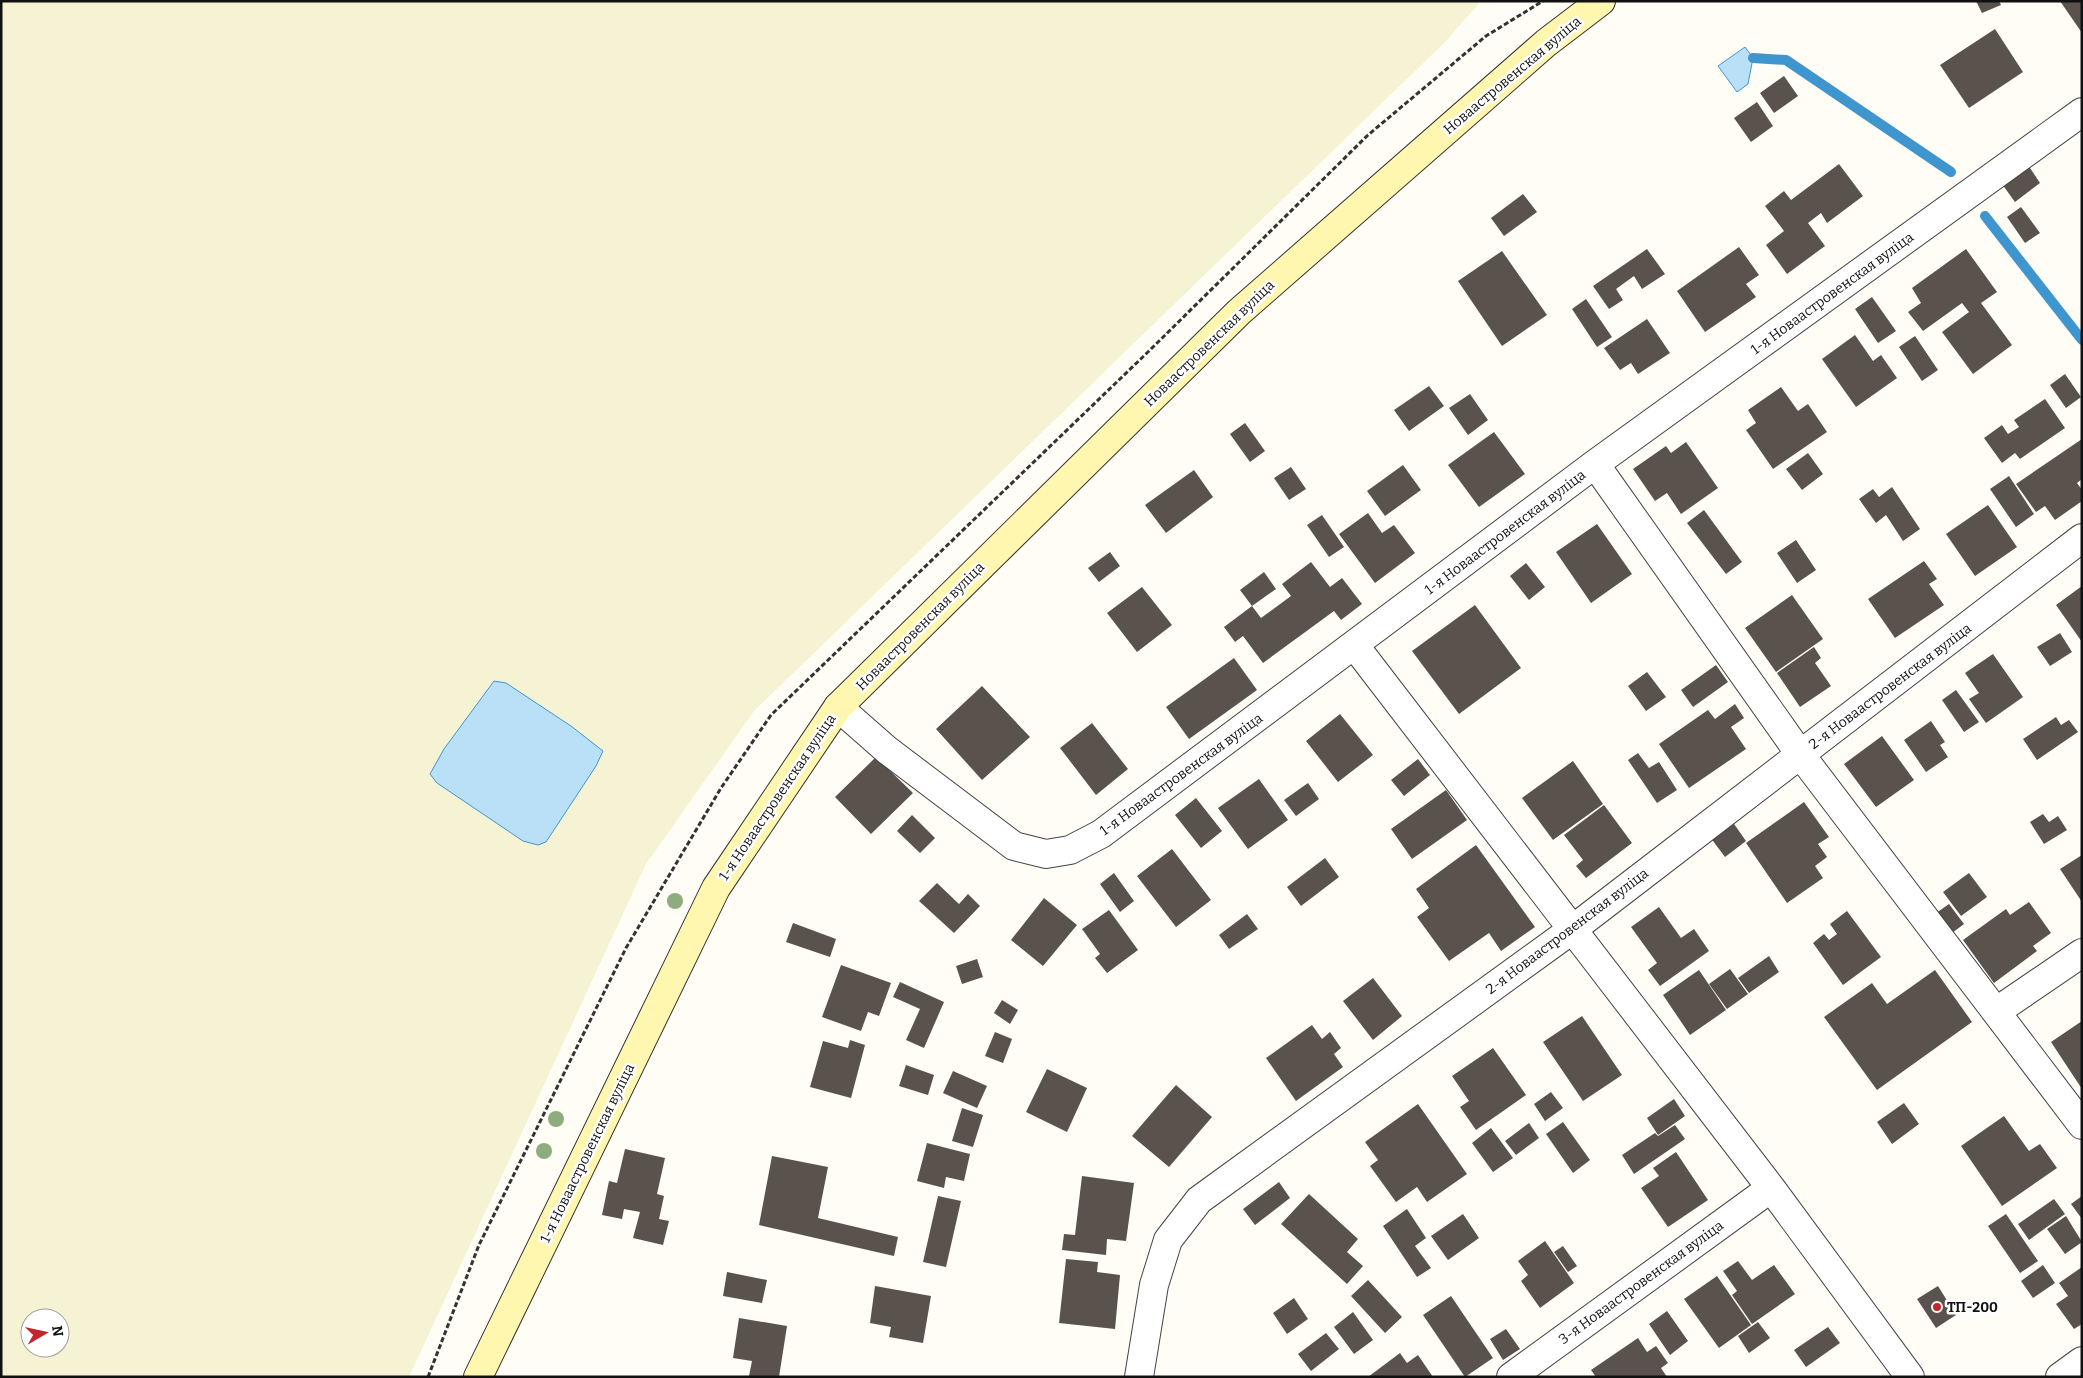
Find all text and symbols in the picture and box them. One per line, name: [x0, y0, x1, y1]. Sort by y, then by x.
street label: Новаастровенская вуліца: [1440, 13, 1585, 138]
street label: 1-я Новаастровенская вуліца: [1748, 228, 1917, 358]
street label: Новаастровенская вуліца: [1141, 276, 1278, 410]
street label: 1-я Новаастровенская вуліца: [1422, 466, 1589, 598]
street label: Новаастровенская вуліца: [853, 558, 988, 694]
street label: 2-я Новаастровенская вуліца: [1806, 620, 1975, 753]
street label: 1-я Новаастровенская вуліца: [1097, 709, 1266, 839]
street label: 1-я Новаастровенская вуліца: [715, 711, 840, 884]
street label: 2-я Новаастровенская вуліца: [1483, 865, 1652, 998]
street label: 1-я Новаастровенская вуліца: [537, 1061, 638, 1245]
street label: 3-я Новаастровенская вуліца: [1556, 1217, 1727, 1348]
place label: ТП-200: [1947, 1299, 1998, 1316]
marker: ТП-200: [1931, 1301, 1943, 1313]
north arrow: [20, 1308, 70, 1358]
text: N: [48, 1324, 67, 1338]

